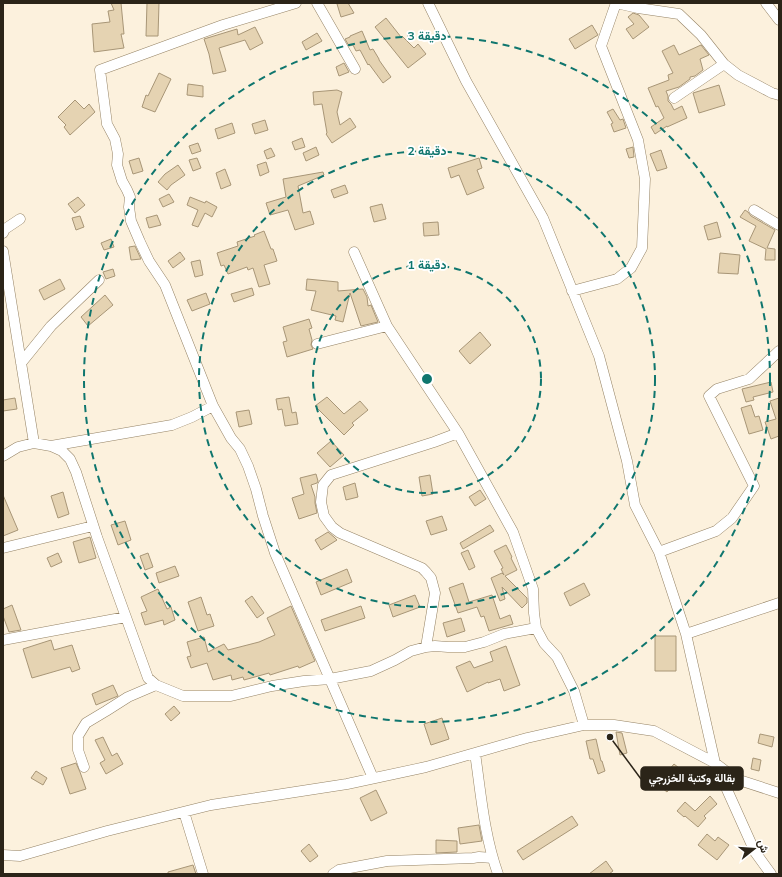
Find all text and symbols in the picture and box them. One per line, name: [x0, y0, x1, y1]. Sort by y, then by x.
text: 3 دقيقة: [408, 28, 446, 43]
text: 2 دقيقة: [408, 143, 446, 158]
text: 1 دقيقة: [408, 257, 446, 272]
centre of rings: [420, 372, 434, 386]
callout: بقالة وكتبة الخزرجي: [641, 767, 743, 790]
text: بقالة وكتبة الخزرجي: [649, 771, 735, 787]
north arrow: [734, 829, 774, 869]
text: ش: [755, 838, 772, 854]

